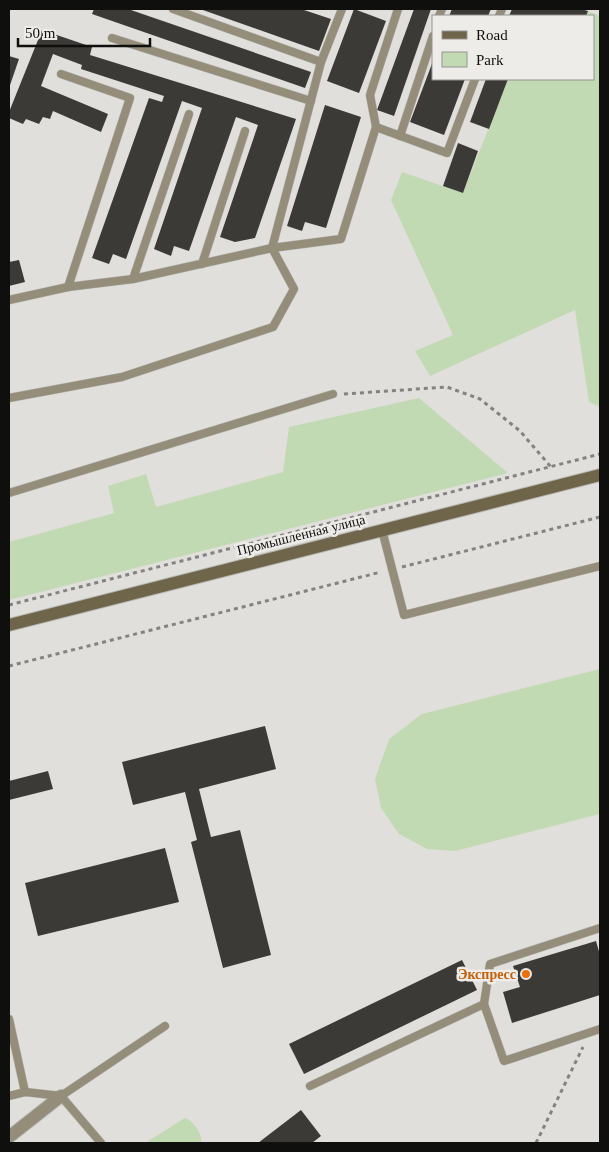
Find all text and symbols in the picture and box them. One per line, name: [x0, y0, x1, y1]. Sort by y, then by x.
scale bar: [18, 15, 150, 47]
legend: [432, 15, 594, 80]
text: 50 m: [25, 25, 56, 41]
text: Road: [476, 27, 508, 43]
text: Park: [476, 52, 504, 68]
street label: Промышленная улица: [235, 512, 368, 558]
place label: Экспресс: [458, 967, 516, 982]
marker: Экспресс: [520, 968, 532, 980]

